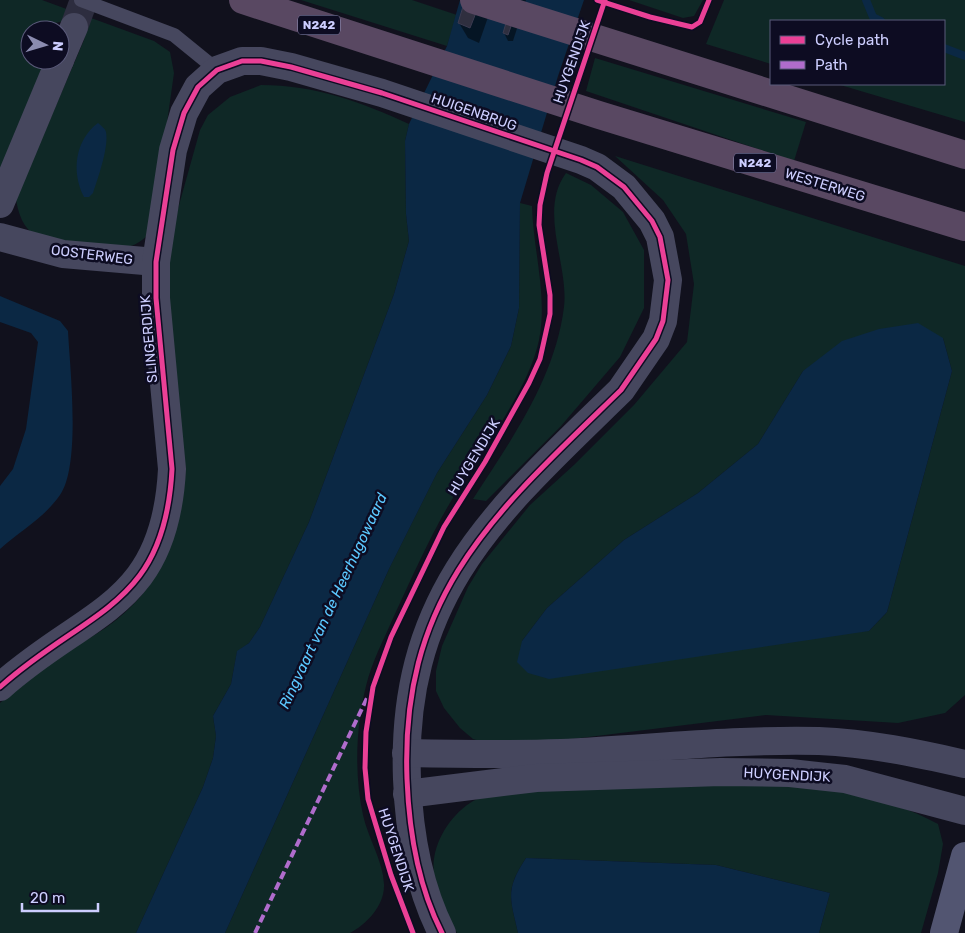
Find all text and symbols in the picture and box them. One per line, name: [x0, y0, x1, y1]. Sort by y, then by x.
road number: N242: [298, 16, 340, 34]
street label: HUYGENDIJK: [550, 18, 594, 106]
north arrow: [20, 20, 70, 70]
legend: [770, 20, 945, 85]
text: Cycle path: [815, 31, 889, 49]
text: N: [49, 40, 66, 52]
text: Path: [815, 56, 848, 74]
street label: HUIGENBRUG: [429, 89, 519, 135]
road number: N242: [734, 154, 776, 172]
street label: WESTERWEG: [783, 165, 867, 205]
street label: OOSTERWEG: [50, 242, 134, 268]
street label: SLINGERDIJK: [137, 294, 161, 384]
street label: HUYGENDIJK: [444, 415, 504, 499]
water label: Ringvaart van de Heerhugowaard: [275, 489, 391, 712]
street label: HUYGENDIJK: [743, 764, 831, 786]
street label: HUYGENDIJK: [374, 806, 418, 895]
scale bar: [22, 880, 99, 912]
text: 20 m: [30, 889, 65, 907]

